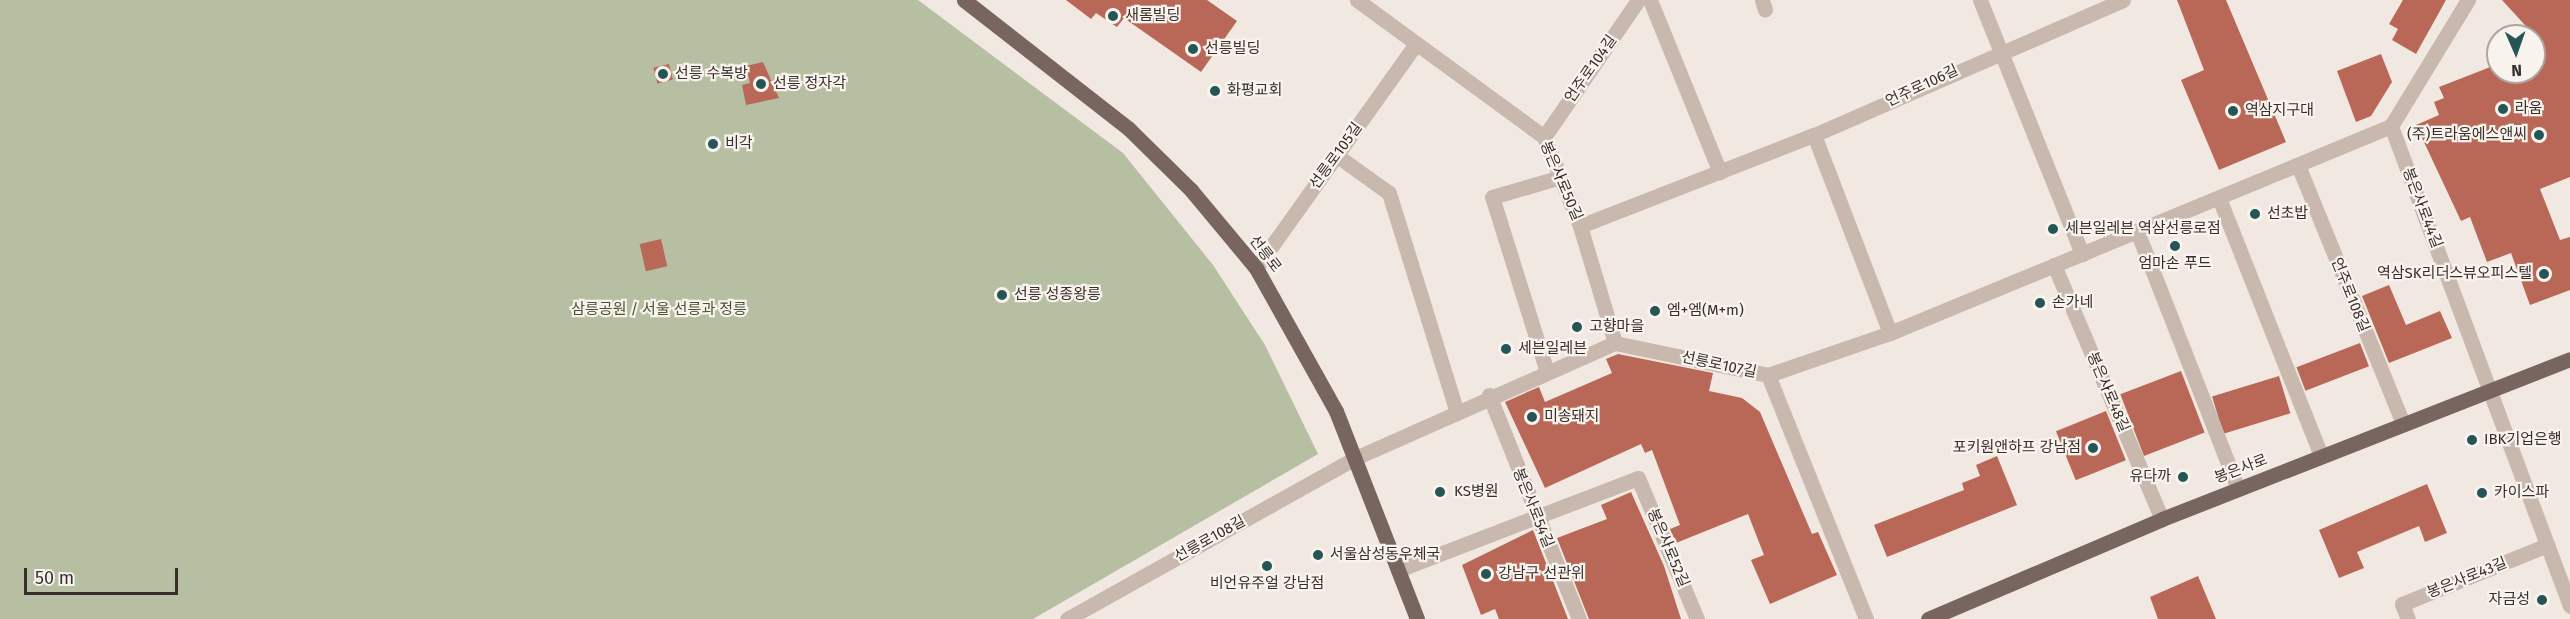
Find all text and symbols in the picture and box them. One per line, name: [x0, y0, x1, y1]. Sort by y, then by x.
place label: 새롬빌딩: [1125, 7, 1180, 25]
marker: 새롬빌딩: [1106, 9, 1120, 23]
north arrow: [2486, 24, 2546, 84]
street label: 언주로104길: [1561, 32, 1621, 106]
place label: 선릉빌딩: [1205, 40, 1260, 58]
marker: 선릉빌딩: [1186, 42, 1200, 56]
street label: 언주로106길: [1883, 61, 1961, 111]
text: N: [2511, 61, 2522, 80]
place label: 선릉 수복방: [675, 65, 748, 83]
marker: 선릉 수복방: [656, 67, 670, 81]
place label: 선릉 정자각: [773, 75, 846, 93]
marker: 선릉 정자각: [754, 77, 768, 91]
place label: 화평교회: [1227, 82, 1282, 100]
marker: 화평교회: [1208, 84, 1222, 98]
place label: 라움: [2515, 100, 2543, 118]
place label: 역삼지구대: [2245, 102, 2314, 120]
marker: 라움: [2496, 102, 2510, 116]
marker: 역삼지구대: [2226, 104, 2240, 118]
street label: 선릉로105길: [1306, 119, 1366, 193]
place label: (주)트라움에스앤씨: [2407, 126, 2527, 144]
marker: (주)트라움에스앤씨: [2532, 128, 2546, 142]
place label: 비각: [725, 135, 753, 153]
marker: 비각: [706, 137, 720, 151]
street label: 봉은사로50길: [1536, 138, 1586, 224]
street label: 봉은사로44길: [2398, 165, 2446, 251]
place label: 선초밥: [2267, 205, 2308, 223]
marker: 선초밥: [2248, 207, 2262, 221]
place label: 세븐일레븐 역삼선릉로점: [2065, 220, 2221, 238]
marker: 세븐일레븐 역삼선릉로점: [2046, 222, 2060, 236]
street label: 선릉로: [1245, 232, 1285, 276]
marker: 엄마손 푸드: [2168, 239, 2182, 253]
place label: 엄마손 푸드: [2139, 255, 2211, 273]
street label: 언주로108길: [2327, 255, 2373, 335]
place label: 역삼SK리더스뷰오피스텔: [2377, 265, 2532, 283]
marker: 역삼SK리더스뷰오피스텔: [2537, 267, 2551, 281]
place label: 선릉 성종왕릉: [1014, 286, 1101, 304]
marker: 선릉 성종왕릉: [995, 288, 1009, 302]
place label: 손가네: [2052, 294, 2093, 312]
marker: 손가네: [2033, 296, 2047, 310]
park label: 삼릉공원 / 서울 선릉과 정릉: [571, 301, 747, 319]
place label: 엠+엠(M+m): [1667, 302, 1744, 320]
marker: 엠+엠(M+m): [1648, 304, 1662, 318]
place label: 고향마을: [1589, 318, 1644, 336]
marker: 고향마을: [1570, 320, 1584, 334]
place label: 세븐일레븐: [1518, 340, 1587, 358]
marker: 세븐일레븐: [1499, 342, 1513, 356]
street label: 선릉로107길: [1680, 348, 1758, 382]
street label: 봉은사로48길: [2083, 349, 2133, 435]
place label: 미송돼지: [1544, 408, 1599, 426]
marker: 미송돼지: [1525, 410, 1539, 424]
place label: IBK기업은행: [2484, 431, 2562, 449]
marker: IBK기업은행: [2465, 433, 2479, 447]
place label: 포키원앤하프 강남점: [1953, 439, 2081, 457]
marker: 포키원앤하프 강남점: [2086, 441, 2100, 455]
street label: 봉은사로: [2212, 451, 2270, 487]
street label: 봉은사로54길: [1509, 465, 1557, 551]
place label: 유다까: [2130, 468, 2171, 486]
marker: 유다까: [2176, 470, 2190, 484]
marker: KS병원: [1431, 483, 1449, 501]
place label: KS병원: [1454, 483, 1498, 501]
place label: 카이스파: [2494, 484, 2549, 502]
marker: 카이스파: [2475, 486, 2489, 500]
street label: 봉은사로52길: [1643, 506, 1693, 590]
street label: 선릉로108길: [1171, 512, 1249, 566]
place label: 서울삼성동우체국: [1330, 546, 1440, 564]
marker: 서울삼성동우체국: [1311, 548, 1325, 562]
street label: 봉은사로43길: [2425, 554, 2509, 602]
scale bar: [27, 556, 182, 594]
marker: 비언유주얼 강남점: [1260, 559, 1274, 573]
place label: 강남구 선관위: [1498, 565, 1585, 583]
text: 50 m: [35, 567, 74, 589]
marker: 강남구 선관위: [1479, 567, 1493, 581]
place label: 비언유주얼 강남점: [1210, 575, 1324, 593]
place label: 자금성: [2489, 591, 2530, 609]
marker: 자금성: [2535, 593, 2549, 607]

